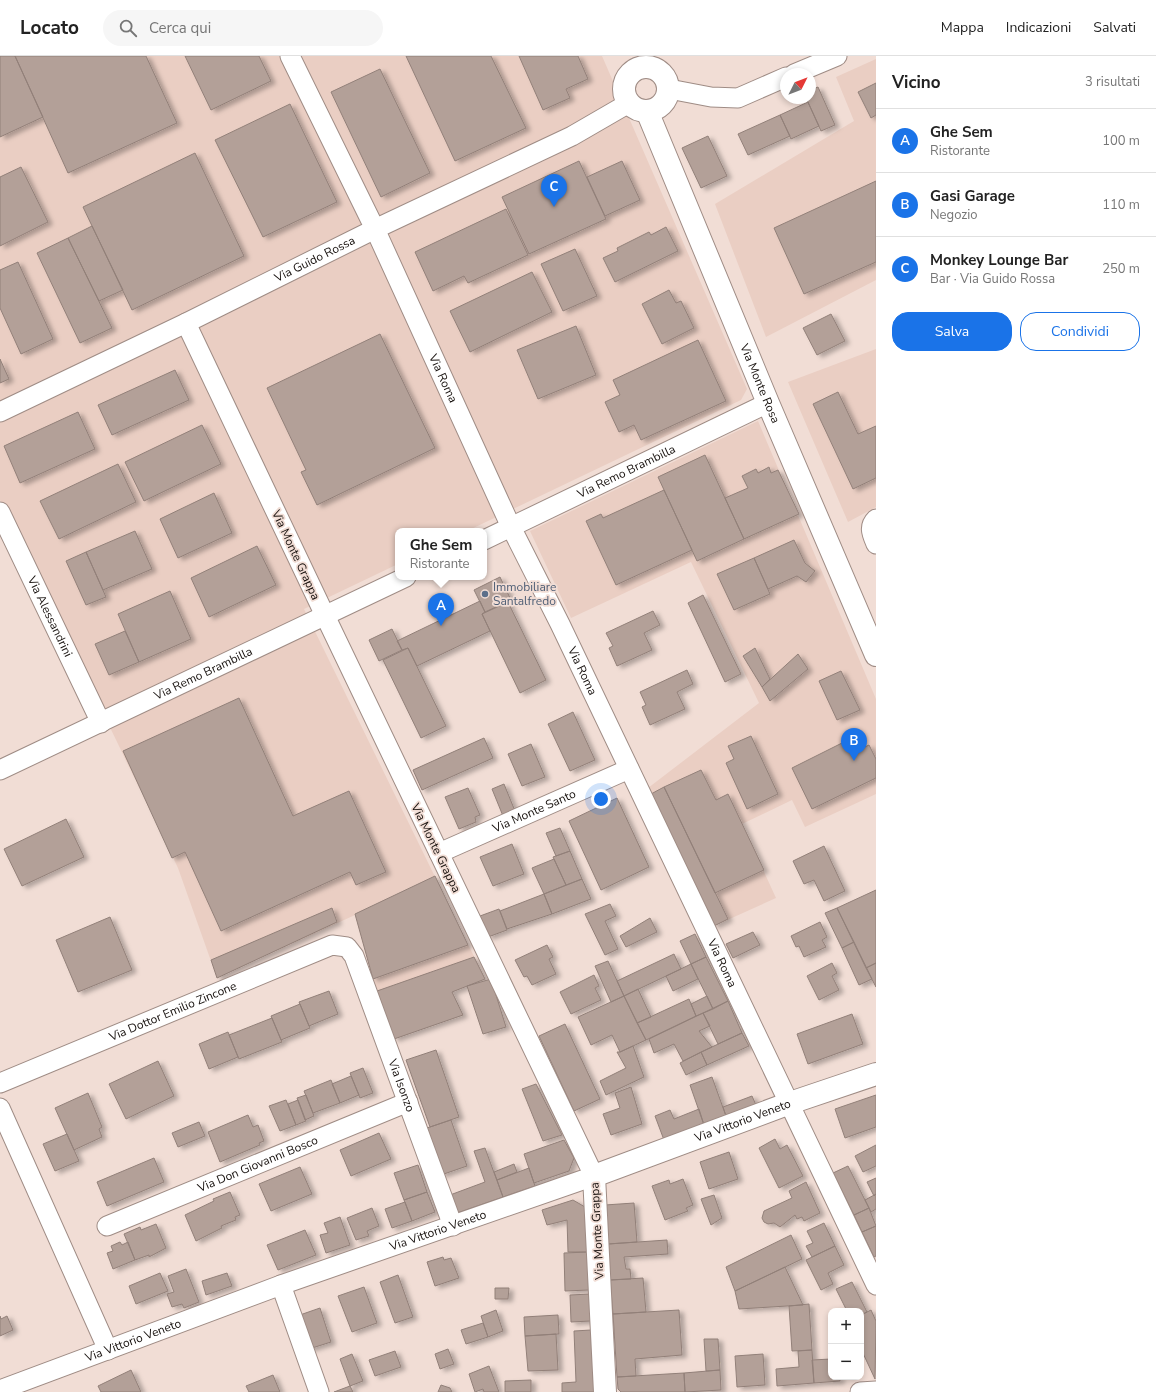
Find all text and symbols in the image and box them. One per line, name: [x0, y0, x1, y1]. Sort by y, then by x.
search box: [103, 10, 383, 46]
text: Locato: [20, 15, 79, 41]
icon: search: [117, 17, 139, 39]
text: Cerca qui: [149, 18, 211, 38]
text: Mappa: [941, 18, 984, 37]
text: Indicazioni: [1006, 18, 1071, 37]
text: Salvati: [1093, 18, 1136, 37]
north arrow: [780, 68, 816, 104]
text: Vicino: [892, 71, 941, 94]
text: 3 risultati: [1085, 73, 1140, 91]
text: Ghe Sem: [930, 122, 993, 142]
text: A: [900, 132, 910, 150]
text: 100 m: [1102, 132, 1140, 150]
text: Ristorante: [930, 142, 990, 160]
pin: C: [541, 174, 567, 207]
text: Gasi Garage: [930, 186, 1015, 206]
text: B: [901, 196, 909, 214]
text: 110 m: [1102, 196, 1140, 214]
text: Negozio: [930, 206, 978, 224]
street label: Via Guido Rossa: [271, 232, 358, 286]
text: Monkey Lounge Bar: [930, 250, 1068, 270]
text: C: [901, 260, 909, 278]
text: 250 m: [1102, 260, 1140, 278]
text: Bar · Via Guido Rossa: [930, 270, 1055, 288]
button: Salva: [892, 312, 1012, 351]
button: Condividi: [1020, 312, 1140, 351]
street label: Via Monte Rosa: [736, 340, 784, 426]
street label: Via Roma: [425, 351, 461, 405]
street label: Via Remo Brambilla: [574, 441, 678, 502]
street label: Via Monte Grappa: [268, 507, 324, 603]
popup: [395, 528, 487, 580]
text: Ghe Sem: [410, 535, 472, 555]
text: Ristorante: [410, 555, 470, 573]
street label: Via Alessandrini: [24, 573, 76, 660]
place label: Immobiliare Santalfredo: [493, 579, 556, 609]
marker: Immobiliare Santalfredo: [480, 589, 490, 599]
pin: A: [428, 593, 454, 626]
street label: Via Remo Brambilla: [150, 643, 255, 704]
street label: Via Roma: [564, 643, 601, 698]
pin: B: [841, 728, 867, 761]
street label: Via Monte Santo: [489, 785, 579, 837]
your location: [591, 789, 611, 809]
street label: Via Monte Grappa: [407, 800, 465, 895]
street label: Via Roma: [703, 936, 741, 990]
street label: Via Dottor Emilio Zincone: [106, 978, 239, 1045]
street label: Via Isonzo: [384, 1056, 419, 1114]
street label: Via Vittorio Veneto: [692, 1095, 793, 1146]
street label: Via Don Giovanni Bosco: [194, 1132, 321, 1196]
street label: Via Monte Grappa: [586, 1182, 608, 1281]
street label: Via Vittorio Veneto: [386, 1206, 489, 1255]
map controls: [828, 1308, 864, 1380]
button: +: [828, 1308, 864, 1344]
street label: Via Vittorio Veneto: [82, 1315, 184, 1366]
button: −: [828, 1344, 864, 1380]

